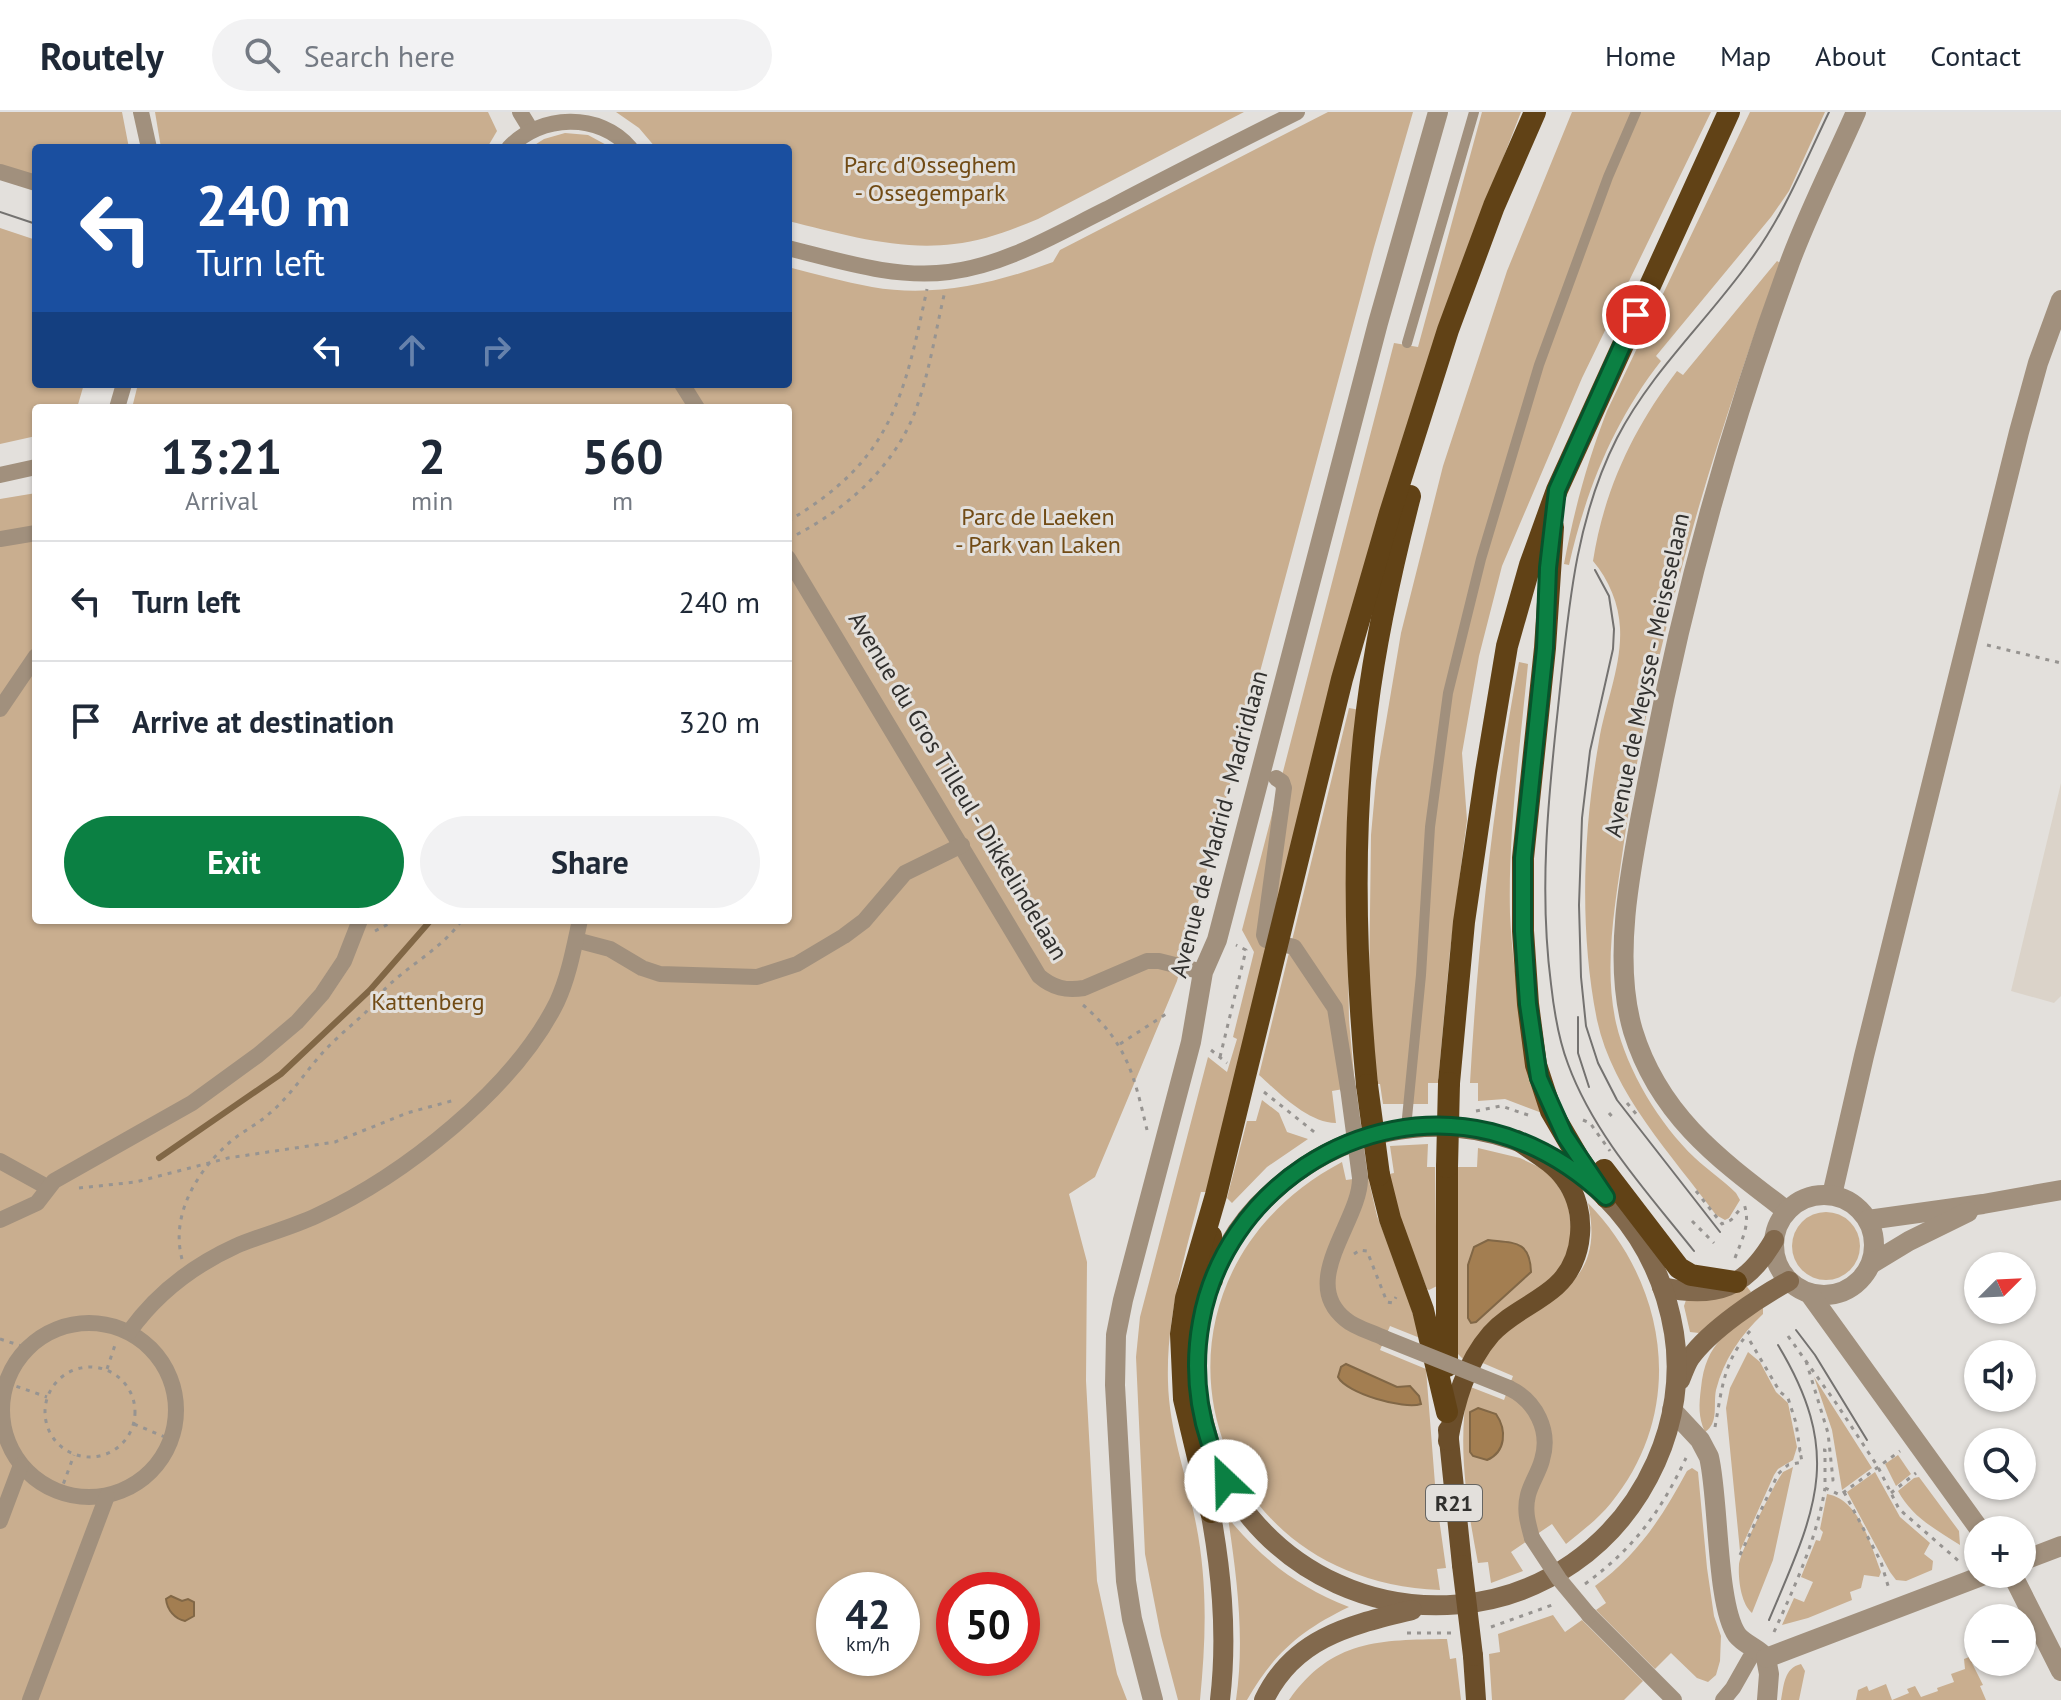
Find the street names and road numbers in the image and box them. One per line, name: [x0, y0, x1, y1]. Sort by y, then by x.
street label: Avenue de Meysse - Meiseselaan: [1597, 510, 1696, 840]
street label: Avenue du Gros Tilleul - Dikkelindelaan: [842, 606, 1075, 966]
street label: Avenue de Madrid - Madridlaan: [1163, 667, 1275, 981]
road number: R21: [1426, 1485, 1482, 1521]

